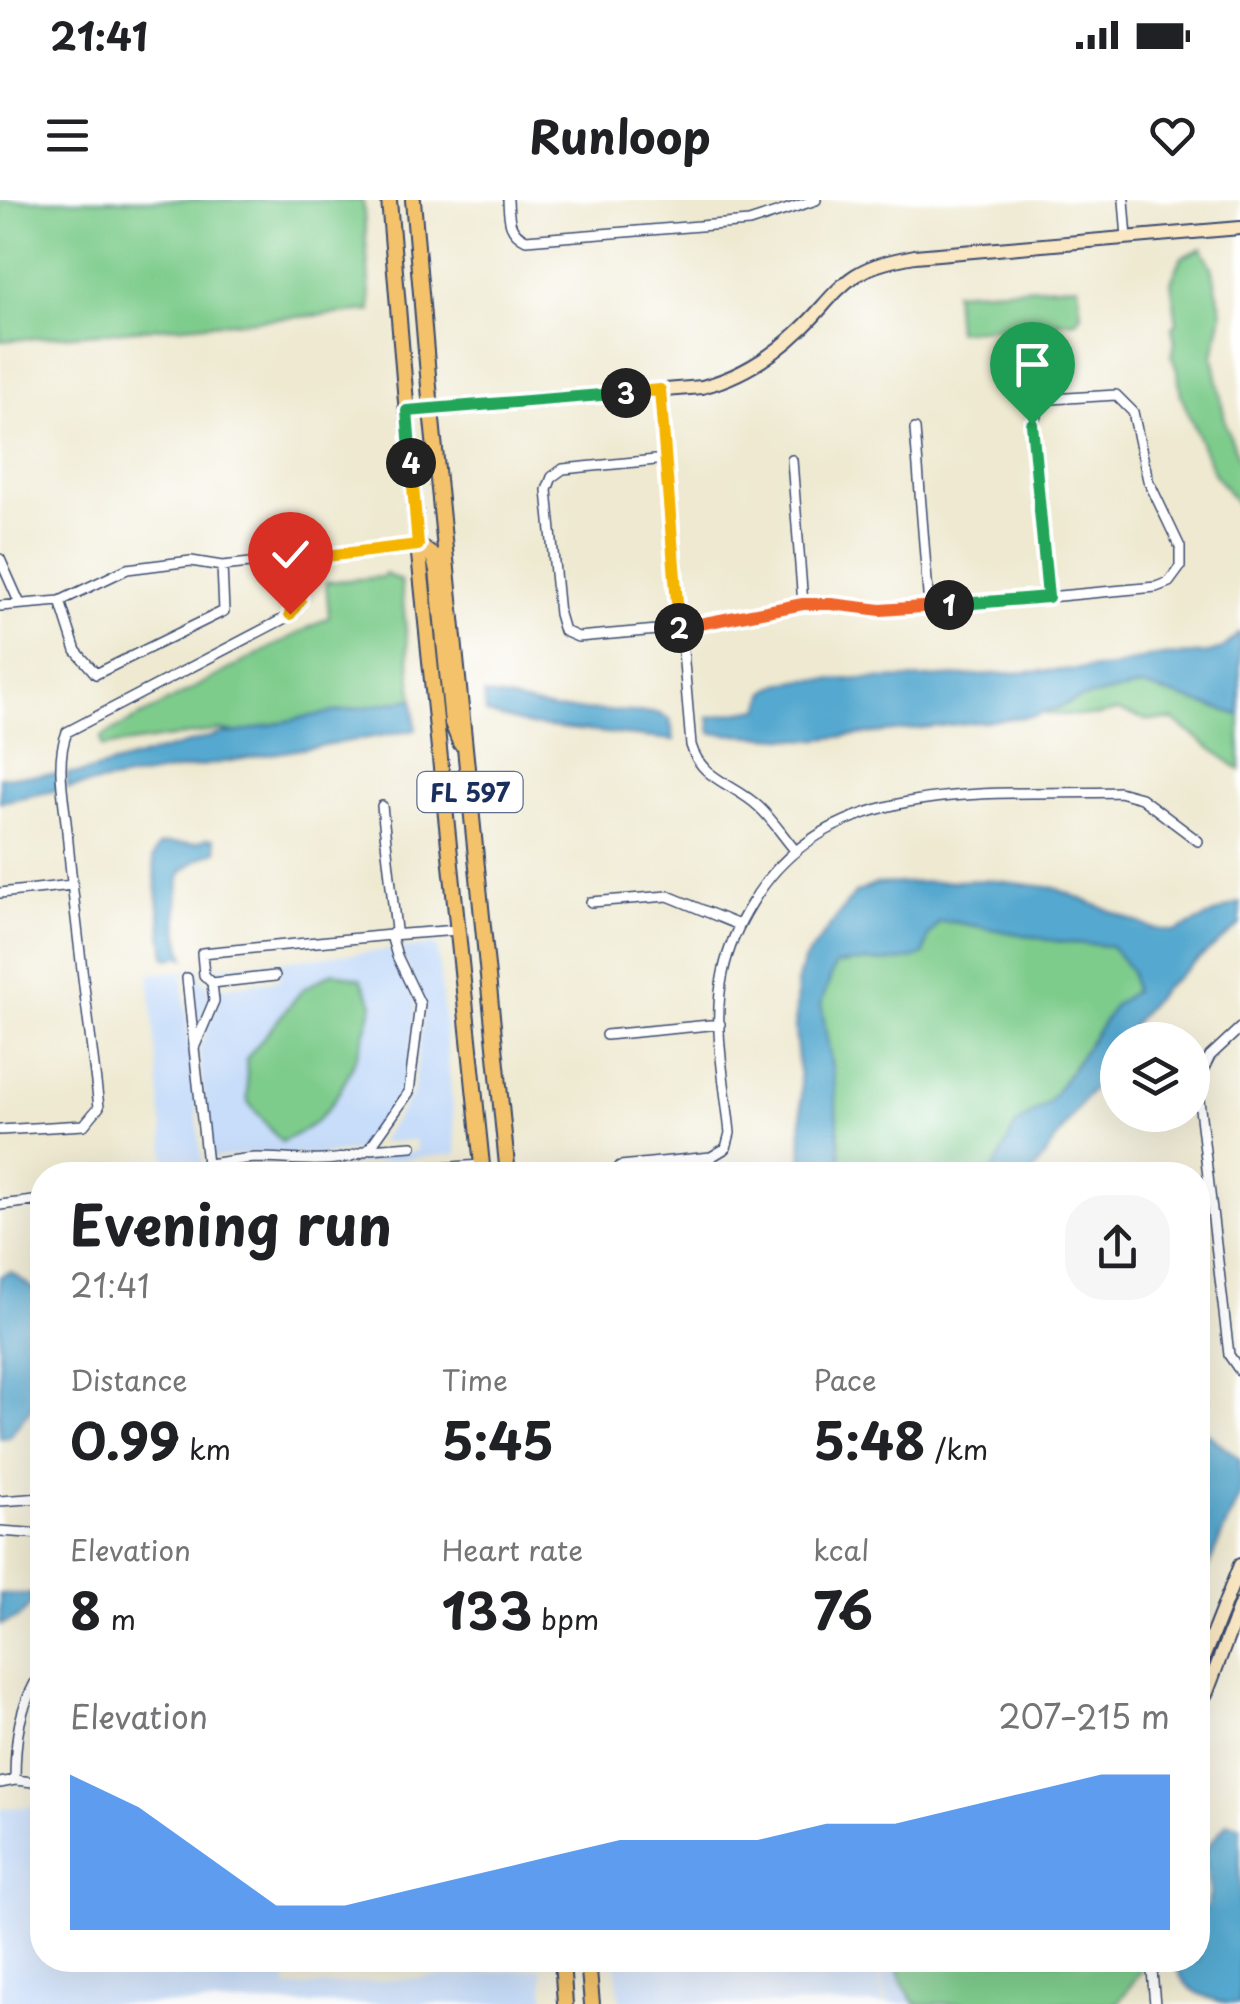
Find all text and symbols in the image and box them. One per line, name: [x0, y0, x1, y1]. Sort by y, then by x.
text: 21:41: [50, 7, 148, 64]
text: Runloop: [529, 101, 711, 169]
icon: menu: [40, 108, 95, 163]
icon: heart: [1145, 108, 1200, 163]
pin: [990, 322, 1075, 425]
icon: arrive: [1005, 337, 1060, 392]
pin: 3: [601, 368, 651, 418]
text: 3: [617, 371, 635, 414]
pin: 4: [386, 438, 436, 488]
text: 4: [401, 441, 421, 484]
pin: [248, 512, 333, 615]
icon: check: [263, 527, 318, 582]
pin: 1: [924, 580, 974, 630]
text: 1: [942, 583, 956, 626]
pin: 2: [654, 603, 704, 653]
text: 2: [669, 606, 689, 649]
road number: FL 597: [418, 772, 522, 812]
map controls: [1100, 1022, 1210, 1132]
button: layers: [1100, 1022, 1210, 1132]
text: Evening run: [70, 1182, 392, 1265]
button: share: [1065, 1195, 1170, 1300]
text: 21:41: [70, 1261, 150, 1309]
text: Distance: [70, 1358, 188, 1401]
text: Time: [442, 1358, 508, 1401]
text: Pace: [813, 1358, 877, 1401]
text: 0.99: [70, 1401, 180, 1477]
text: 5:45: [442, 1401, 554, 1477]
text: 5:48: [813, 1401, 926, 1477]
text: km: [180, 1427, 231, 1470]
text: /km: [926, 1427, 988, 1470]
text: Elevation: [70, 1528, 191, 1571]
text: Heart rate: [442, 1528, 583, 1571]
text: kcal: [813, 1528, 869, 1571]
text: 8: [70, 1571, 101, 1647]
text: 133: [442, 1571, 532, 1647]
text: 76: [813, 1571, 873, 1647]
text: m: [101, 1597, 136, 1640]
text: bpm: [532, 1597, 599, 1640]
text: Elevation: [70, 1692, 208, 1740]
text: 207–215 m: [998, 1692, 1170, 1740]

